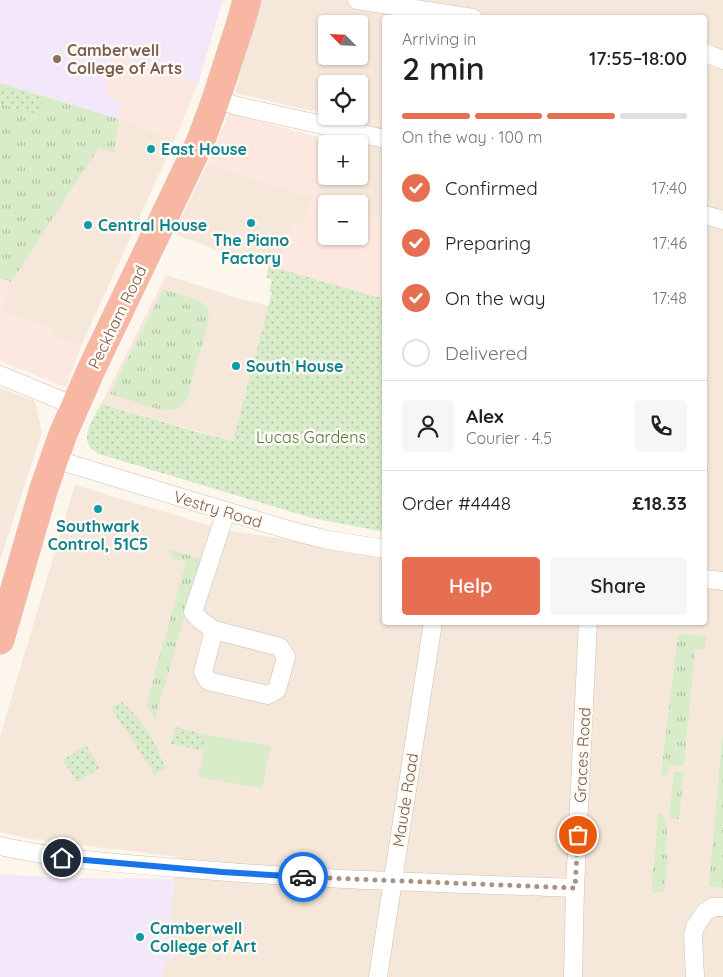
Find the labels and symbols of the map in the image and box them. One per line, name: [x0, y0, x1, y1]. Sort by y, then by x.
north arrow: [318, 15, 368, 65]
place label: Camberwell College of Arts: [67, 40, 182, 78]
marker: Camberwell College of Arts: [51, 53, 63, 65]
place label: East House: [161, 139, 247, 159]
marker: East House: [145, 143, 157, 155]
place label: Central House: [98, 215, 207, 235]
marker: The Piano Factory: [245, 217, 257, 229]
marker: Central House: [82, 219, 94, 231]
place label: The Piano Factory: [213, 230, 289, 268]
street label: Peckham Road: [83, 262, 151, 372]
place label: South House: [246, 356, 343, 376]
marker: South House: [230, 360, 242, 372]
park label: Lucas Gardens: [256, 427, 366, 447]
street label: Vestry Road: [171, 486, 265, 532]
marker: Southwark Control, 51C5: [92, 503, 104, 515]
place label: Southwark Control, 51C5: [48, 516, 148, 554]
street label: Graces Road: [570, 707, 594, 803]
street label: Maude Road: [388, 752, 422, 848]
pin: [557, 814, 599, 856]
pin: [41, 837, 83, 879]
courier: [278, 852, 328, 902]
place label: Camberwell College of Art: [150, 918, 257, 956]
marker: Camberwell College of Art: [134, 931, 146, 943]

